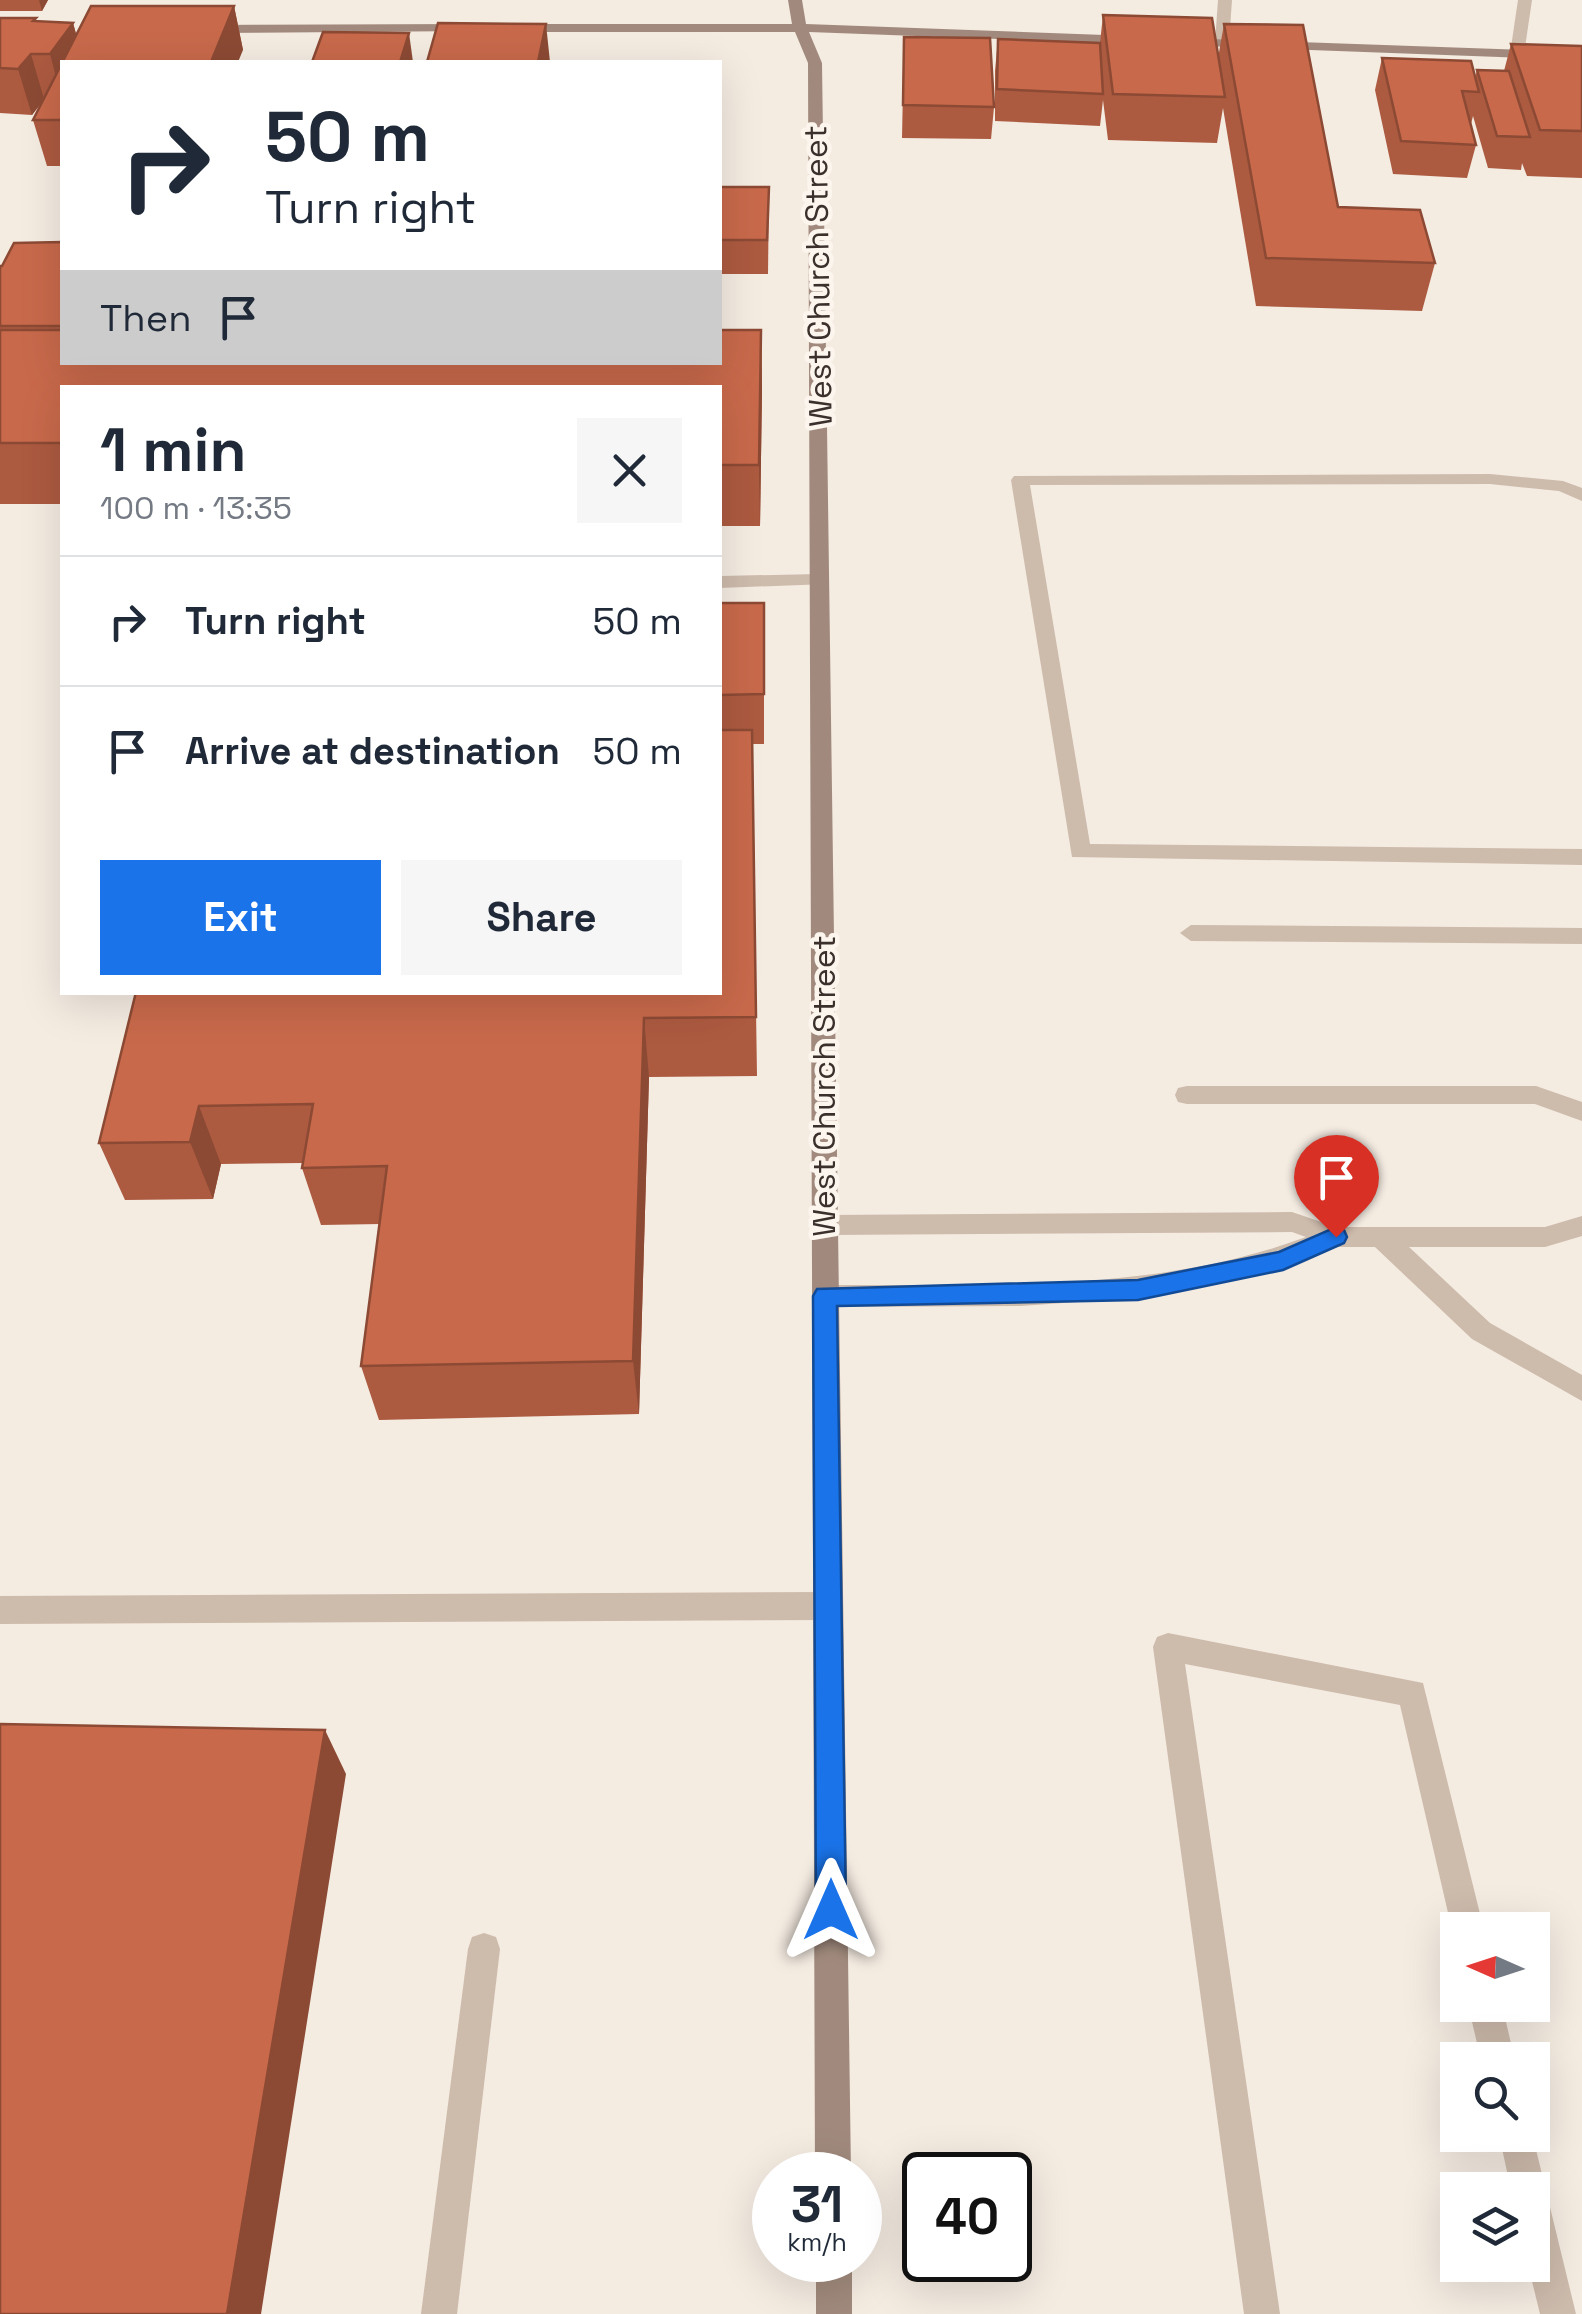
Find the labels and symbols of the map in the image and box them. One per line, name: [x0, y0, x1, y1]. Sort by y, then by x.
street label: West Church Street: [795, 125, 841, 427]
street label: West Church Street: [804, 935, 844, 1237]
pin: [1294, 1135, 1379, 1238]
position arrow: [779, 1858, 883, 1962]
north arrow: [1440, 1912, 1550, 2022]
speed limit sign: 40: [902, 2152, 1032, 2282]

